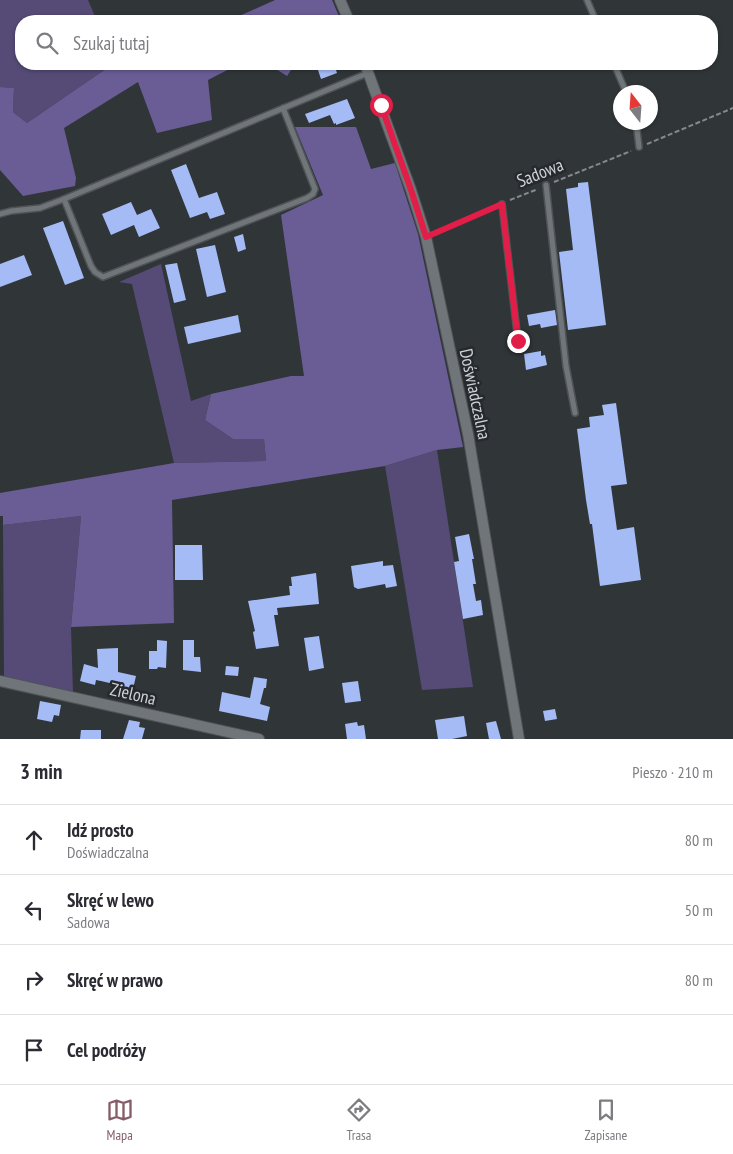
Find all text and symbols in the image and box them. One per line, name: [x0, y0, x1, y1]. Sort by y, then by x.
search box: [15, 15, 718, 70]
icon: search: [33, 29, 61, 57]
text: Szukaj tutaj: [73, 31, 150, 55]
north arrow: [613, 85, 658, 130]
route start: [370, 94, 393, 117]
street label: Sadowa: [513, 153, 566, 192]
route end: [507, 330, 530, 353]
street label: Doświadczalna: [455, 347, 496, 441]
street label: Zielona: [108, 677, 158, 710]
text: 3 min: [20, 758, 62, 785]
text: Pieszo · 210 m: [632, 762, 713, 782]
text: Idź prosto: [67, 818, 134, 842]
icon: ahead: [20, 826, 48, 854]
text: 80 m: [685, 830, 713, 850]
text: Doświadczalna: [67, 842, 149, 862]
text: Skręć w lewo: [67, 888, 154, 912]
icon: left: [20, 896, 48, 924]
text: 50 m: [685, 900, 713, 920]
text: Sadowa: [67, 912, 110, 932]
icon: right: [20, 966, 48, 994]
text: Skręć w prawo: [67, 968, 163, 992]
text: 80 m: [685, 970, 713, 990]
icon: arrive: [20, 1036, 48, 1064]
text: Cel podróży: [67, 1038, 146, 1062]
tab: Mapa: [106, 1096, 134, 1144]
tab: Trasa: [345, 1096, 373, 1144]
tab: Zapisane: [584, 1096, 627, 1144]

